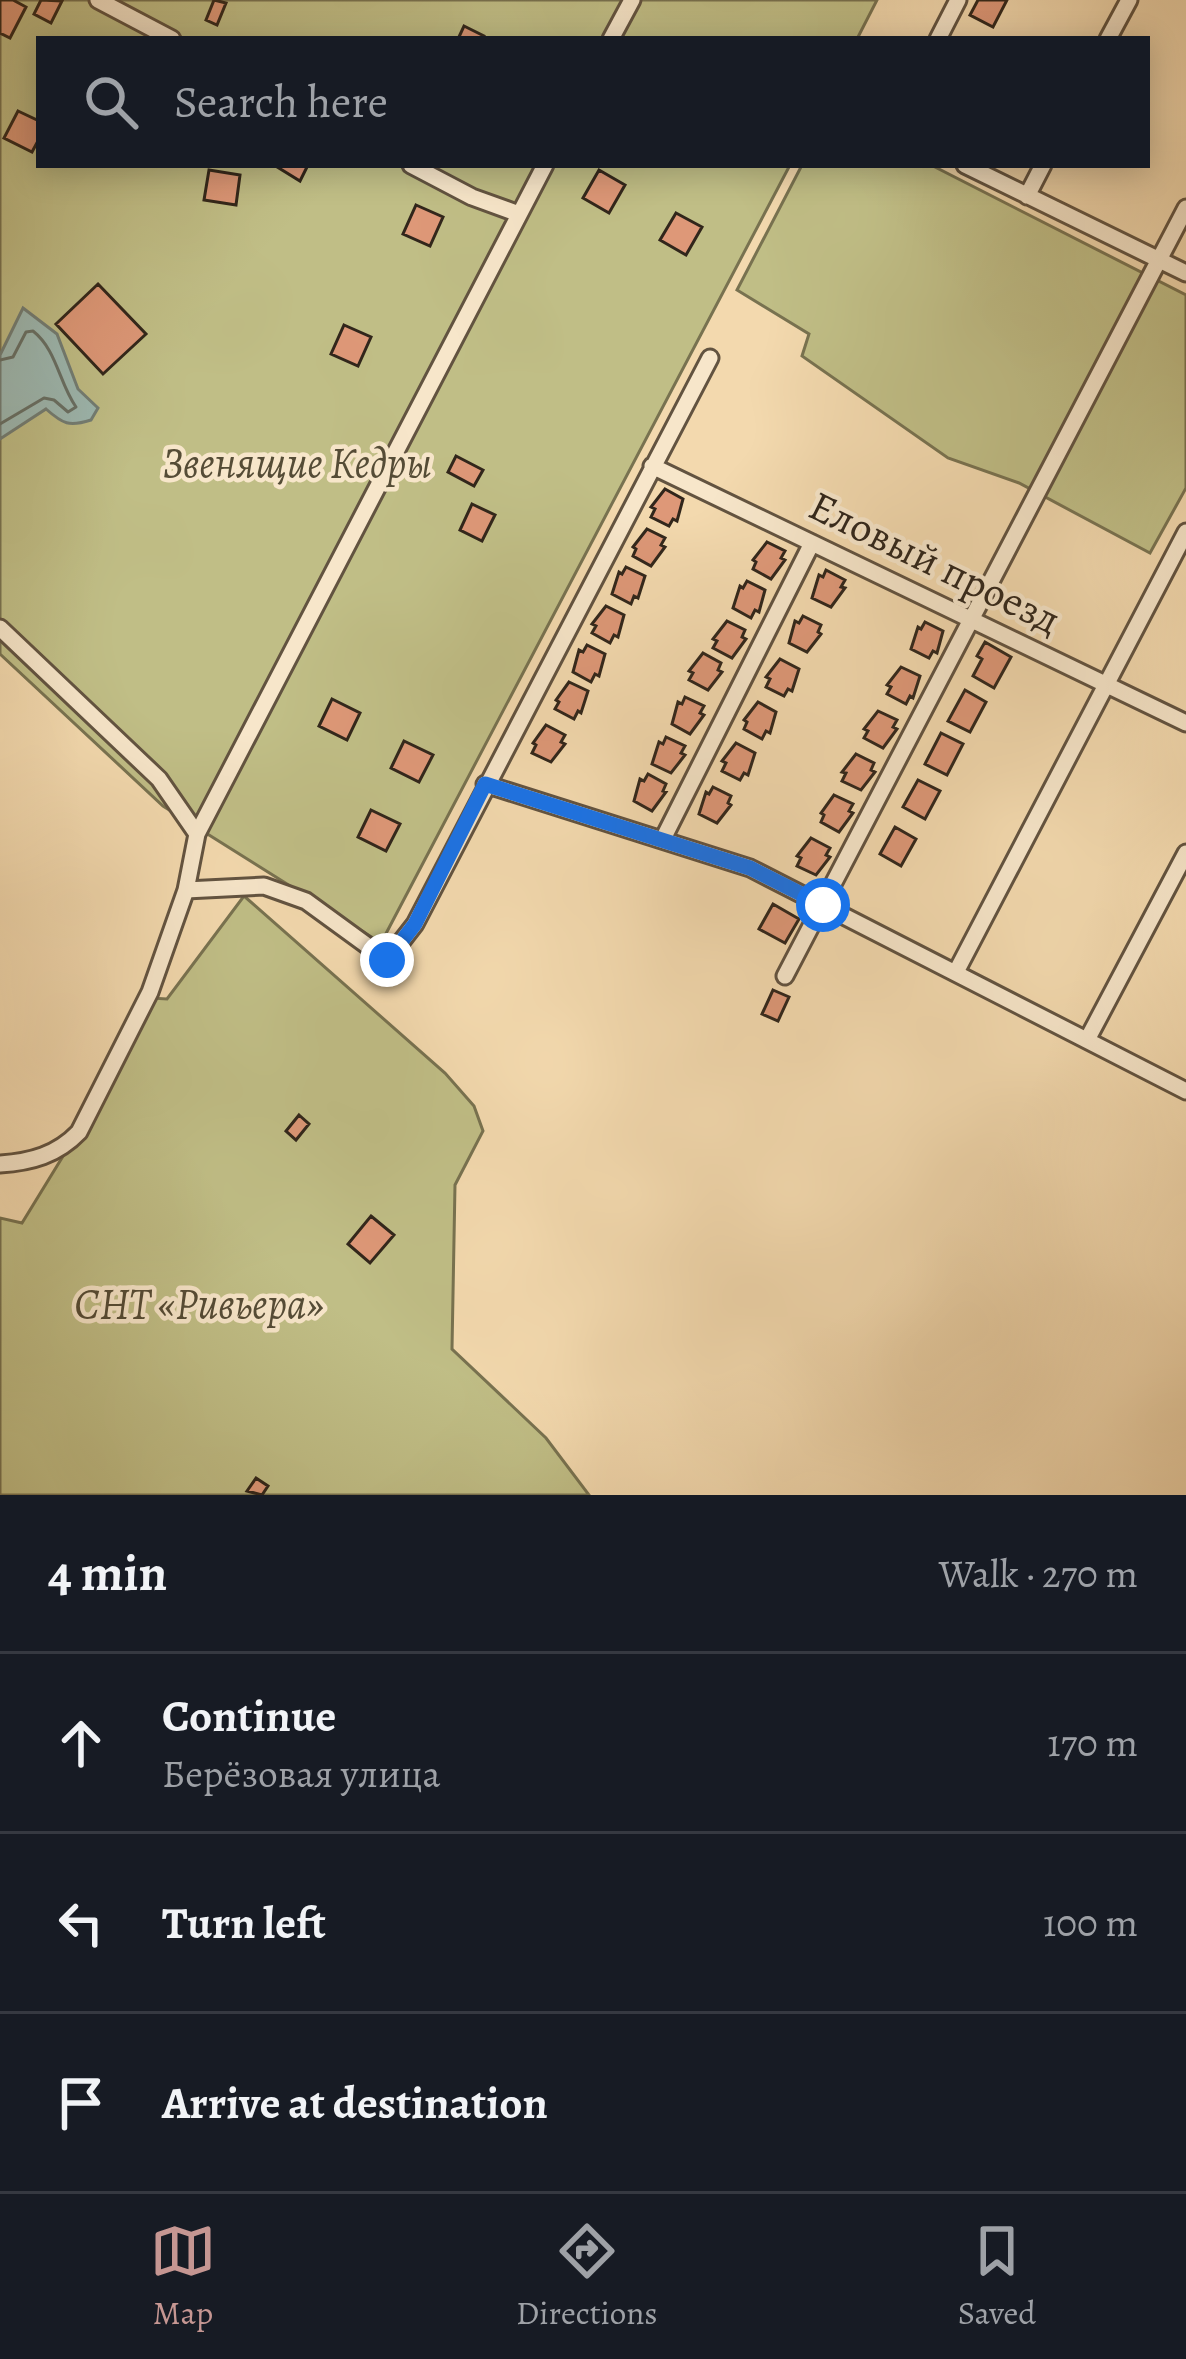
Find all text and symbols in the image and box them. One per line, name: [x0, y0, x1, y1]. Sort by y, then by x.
search box: [36, 36, 1150, 168]
icon: search: [78, 69, 144, 135]
text: Search here: [174, 71, 388, 133]
park label: Звенящие Кедры: [162, 434, 432, 491]
street label: Еловый проезд: [800, 477, 1070, 647]
route start: [796, 878, 850, 932]
route end: [360, 933, 414, 987]
park label: СНТ «Ривьера»: [74, 1275, 324, 1332]
text: 4 min: [48, 1538, 167, 1608]
text: Walk · 270 m: [939, 1547, 1138, 1600]
text: Continue: [162, 1685, 336, 1747]
icon: ahead: [48, 1710, 114, 1776]
text: 170 m: [1047, 1716, 1138, 1769]
text: Берёзовая улица: [162, 1747, 440, 1800]
icon: left: [48, 1890, 114, 1956]
text: Turn left: [162, 1892, 326, 1954]
text: 100 m: [1043, 1896, 1138, 1949]
icon: arrive: [48, 2070, 114, 2136]
text: Arrive at destination: [162, 2072, 548, 2134]
tab: Map: [150, 2218, 216, 2335]
tab: Directions: [516, 2218, 658, 2335]
tab: Saved: [958, 2218, 1036, 2335]

